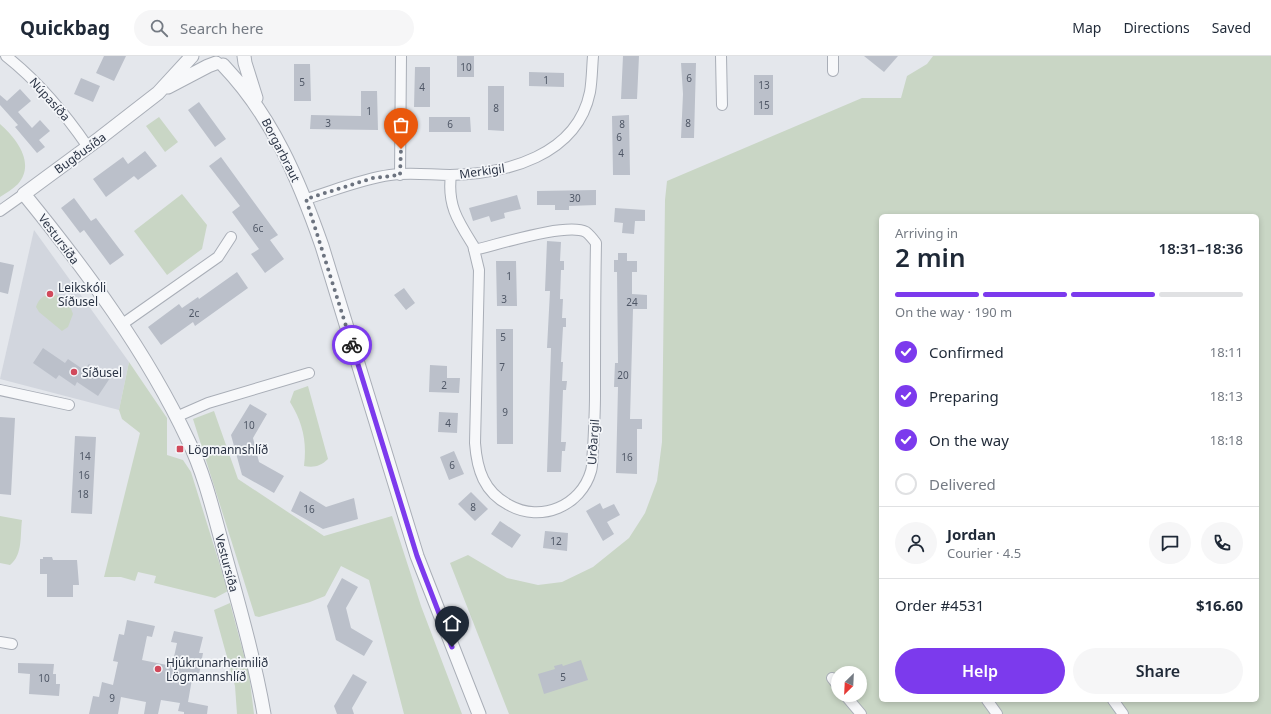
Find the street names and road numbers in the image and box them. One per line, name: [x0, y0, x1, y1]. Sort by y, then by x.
street label: Núpasíða: [26, 73, 74, 125]
street label: Borgarbraut: [258, 115, 305, 185]
street label: Bugðusíða: [51, 128, 109, 178]
street label: Merkigil: [458, 159, 506, 183]
street label: Vestursíða: [34, 210, 84, 268]
street label: Urðargil: [583, 418, 603, 466]
street label: Vestursíða: [211, 532, 243, 594]

